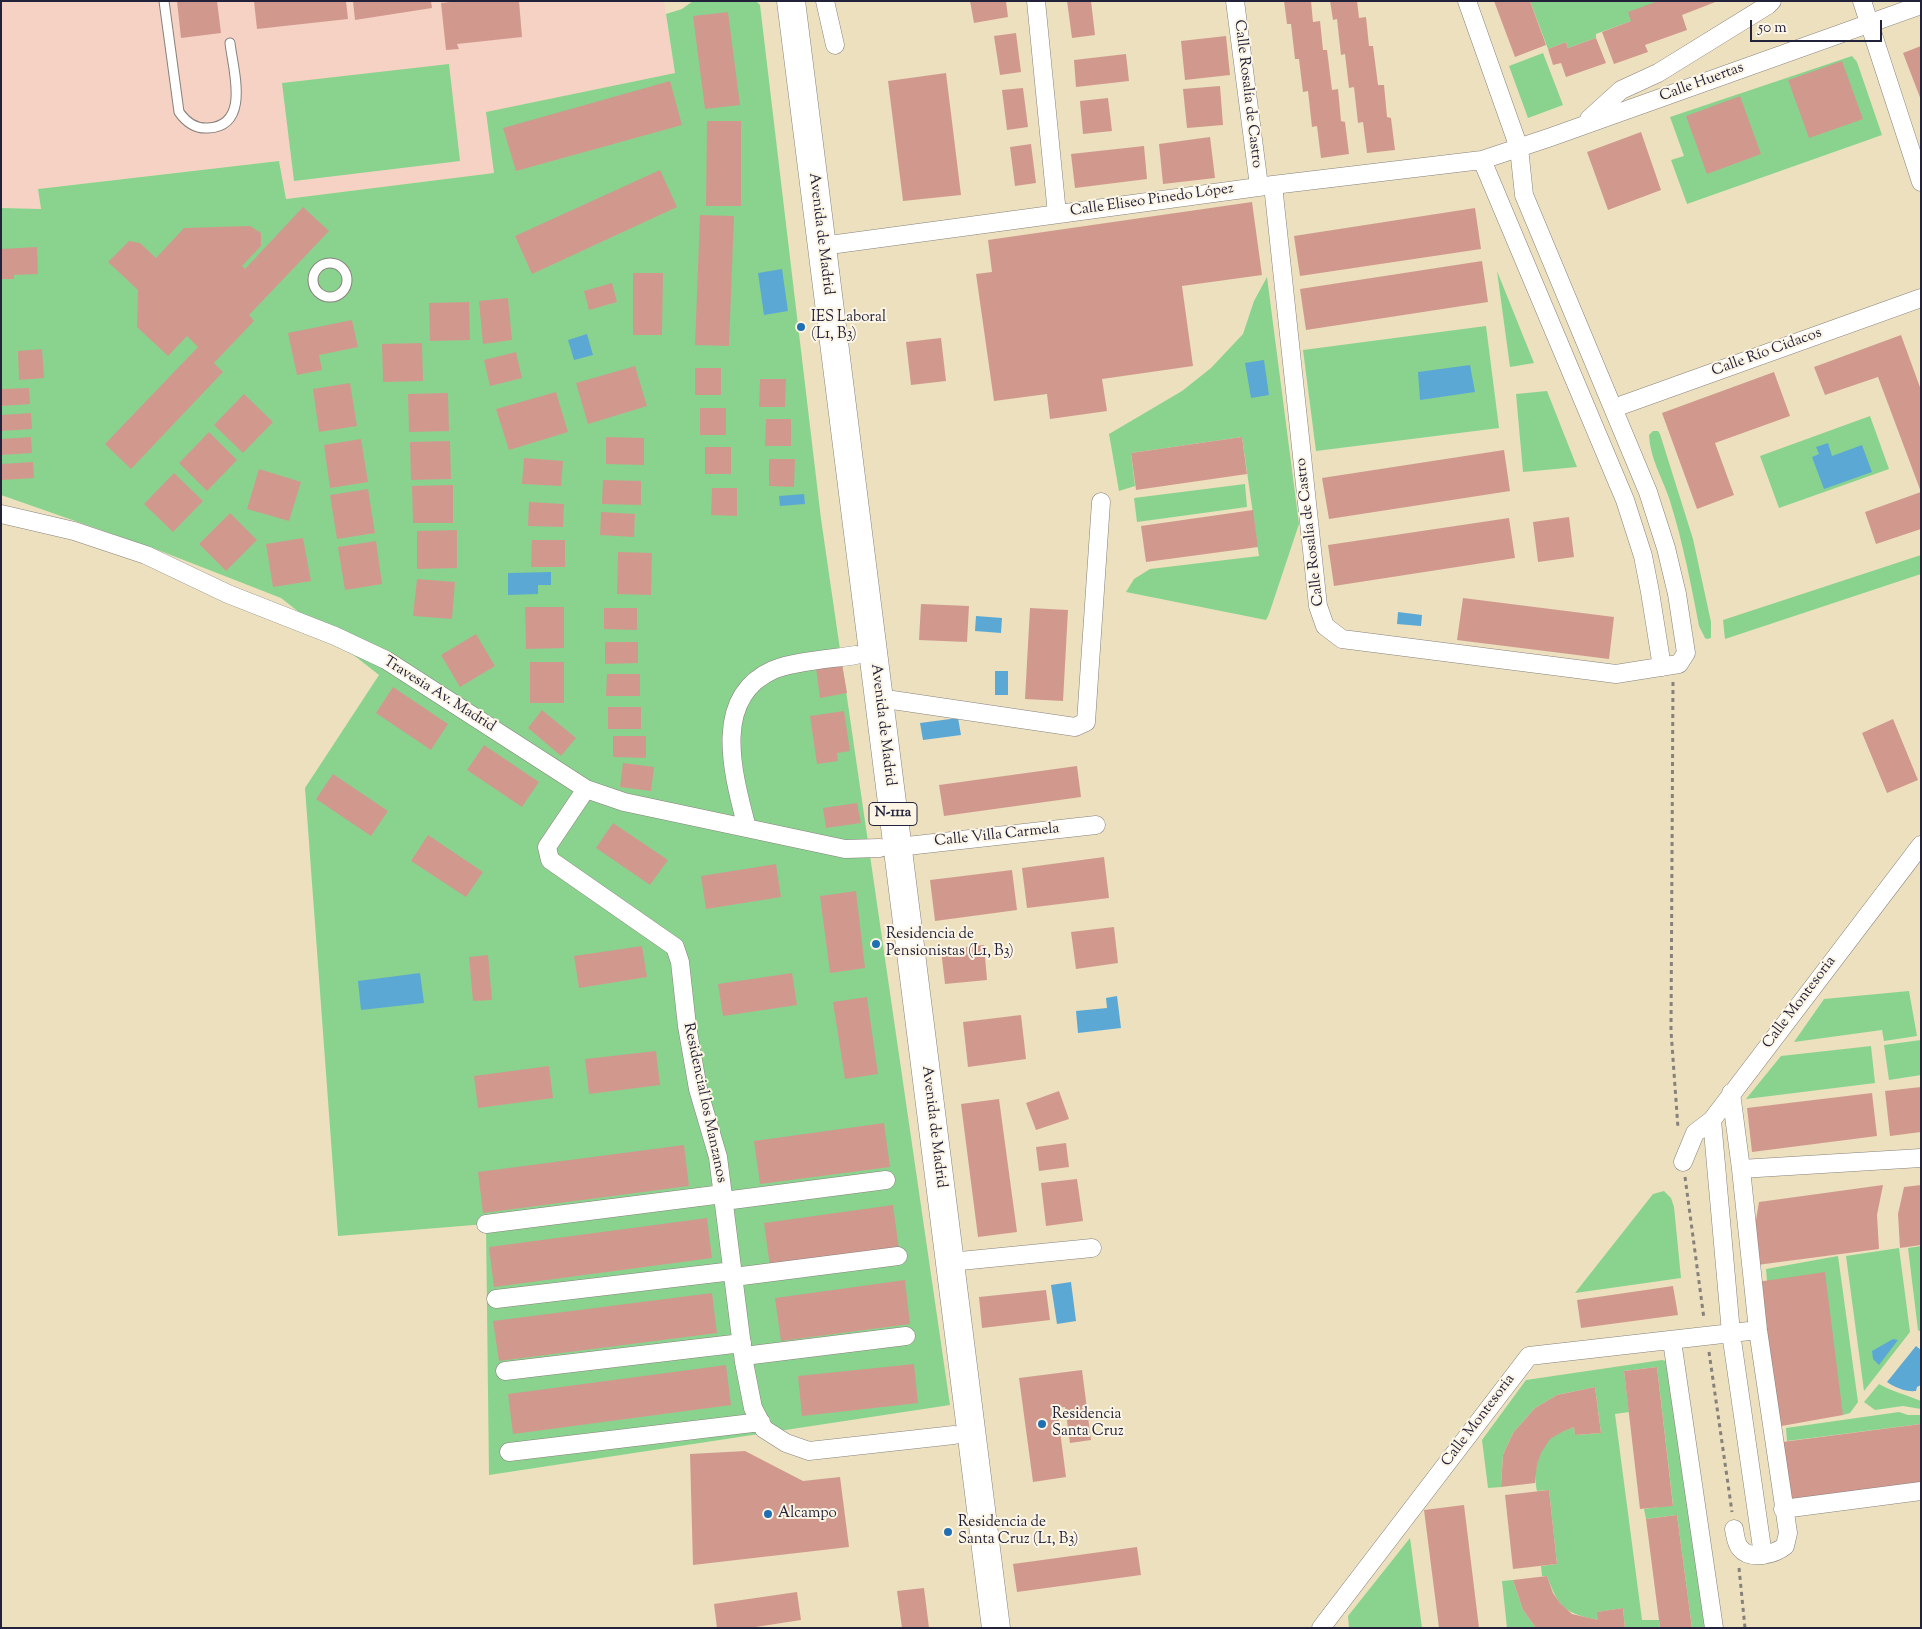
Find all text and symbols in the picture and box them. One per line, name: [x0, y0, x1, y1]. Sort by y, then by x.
scale bar: [1752, 10, 1884, 42]
text: 50 m: [1758, 18, 1787, 39]
street label: Calle Rosalía de Castro: [1229, 19, 1265, 169]
street label: Calle Huertas: [1657, 59, 1747, 107]
street label: Avenida de Madrid: [804, 172, 836, 296]
street label: Calle Eliseo Pinedo López: [1069, 181, 1235, 221]
place label: IES Laboral (L1, B3): [811, 309, 886, 344]
marker: IES Laboral (L1, B3): [795, 321, 807, 333]
street label: Calle Río Cidacos: [1710, 325, 1824, 381]
street label: Calle Rosalía de Castro: [1293, 457, 1329, 607]
street label: Travesia Av. Madrid: [380, 653, 498, 737]
street label: Avenida de Madrid: [866, 663, 898, 787]
road number: N-111a: [869, 802, 917, 826]
street label: Calle Villa Carmela: [934, 820, 1060, 852]
place label: Residencia de Pensionistas (L1, B3): [886, 926, 1014, 961]
marker: Residencia de Pensionistas (L1, B3): [870, 938, 882, 950]
street label: Calle Montesoria: [1760, 953, 1840, 1053]
street label: Residencial los Manzanos: [678, 1021, 730, 1185]
street label: Avenida de Madrid: [917, 1065, 949, 1189]
street label: Calle Montesoria: [1439, 1371, 1519, 1471]
place label: Residencia Santa Cruz: [1052, 1406, 1124, 1441]
marker: Residencia Santa Cruz: [1036, 1418, 1048, 1430]
place label: Alcampo: [778, 1505, 837, 1523]
marker: Alcampo: [762, 1508, 774, 1520]
place label: Residencia de Santa Cruz (L1, B3): [958, 1514, 1078, 1549]
marker: Residencia de Santa Cruz (L1, B3): [942, 1526, 954, 1538]

